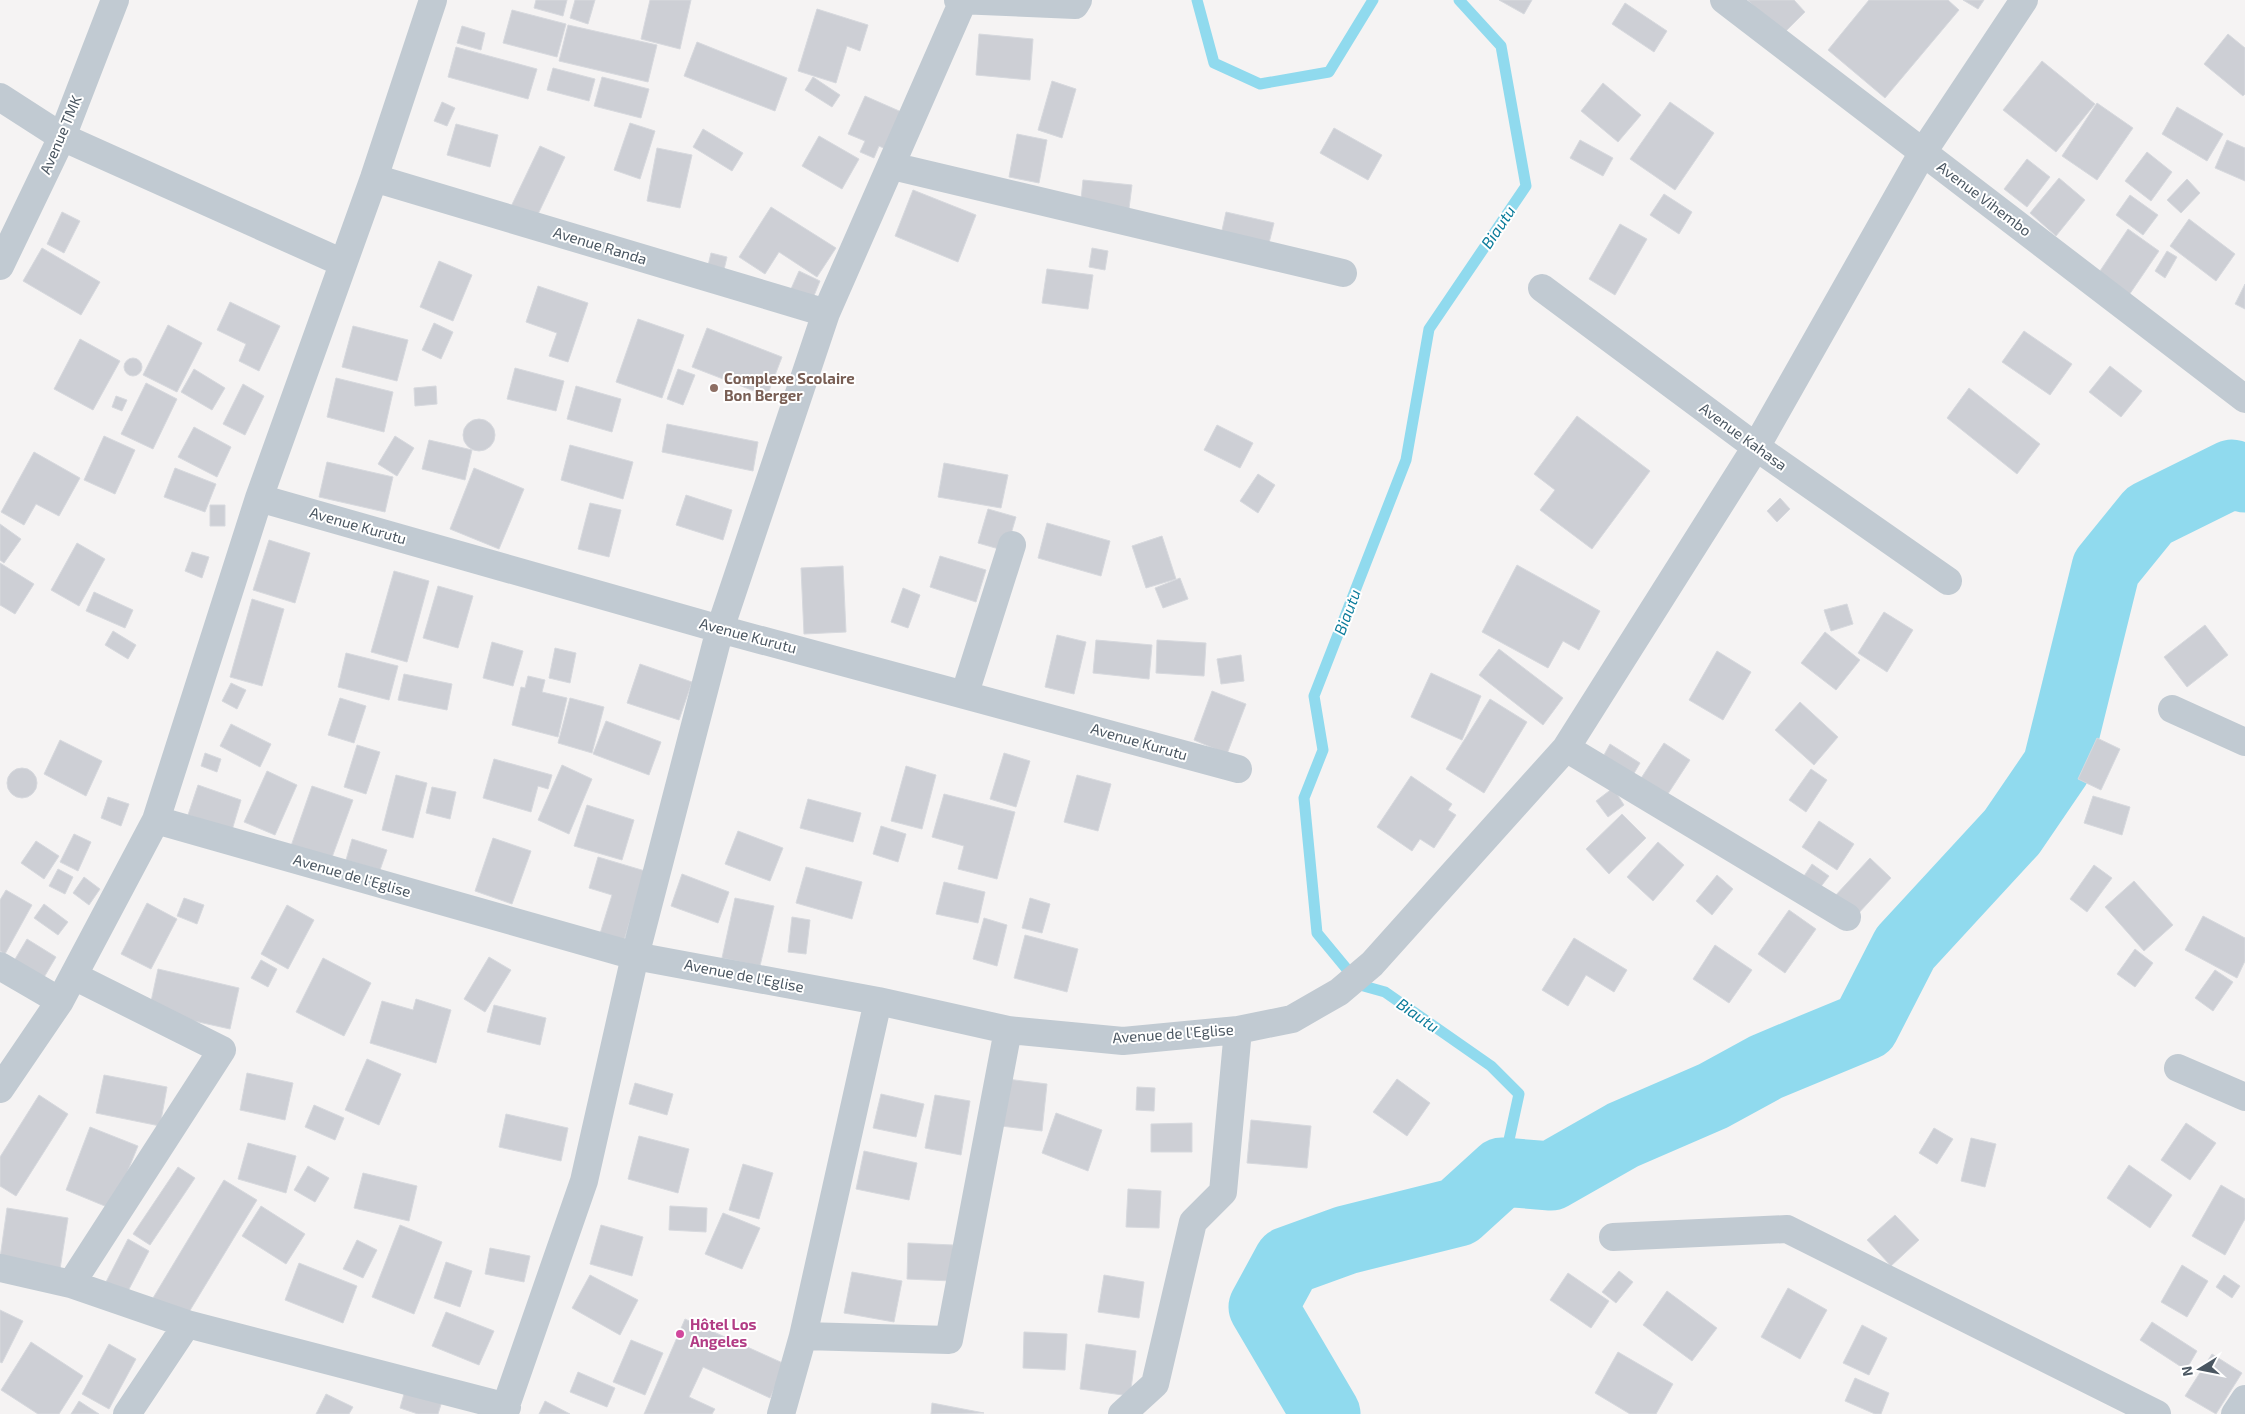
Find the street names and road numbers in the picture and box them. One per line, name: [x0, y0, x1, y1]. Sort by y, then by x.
street label: Avenue TMK: [35, 92, 85, 177]
street label: Avenue Vihembo: [1934, 157, 2035, 239]
street label: Avenue Randa: [551, 222, 649, 268]
street label: Avenue Kahasa: [1696, 398, 1791, 474]
street label: Avenue Kurutu: [308, 503, 409, 547]
street label: Avenue Kurutu: [698, 613, 799, 657]
street label: Avenue Kurutu: [1089, 719, 1190, 763]
street label: Avenue de l'Eglise: [291, 850, 413, 900]
street label: Avenue de l'Eglise: [683, 955, 806, 995]
street label: Avenue de l'Eglise: [1112, 1020, 1234, 1046]

